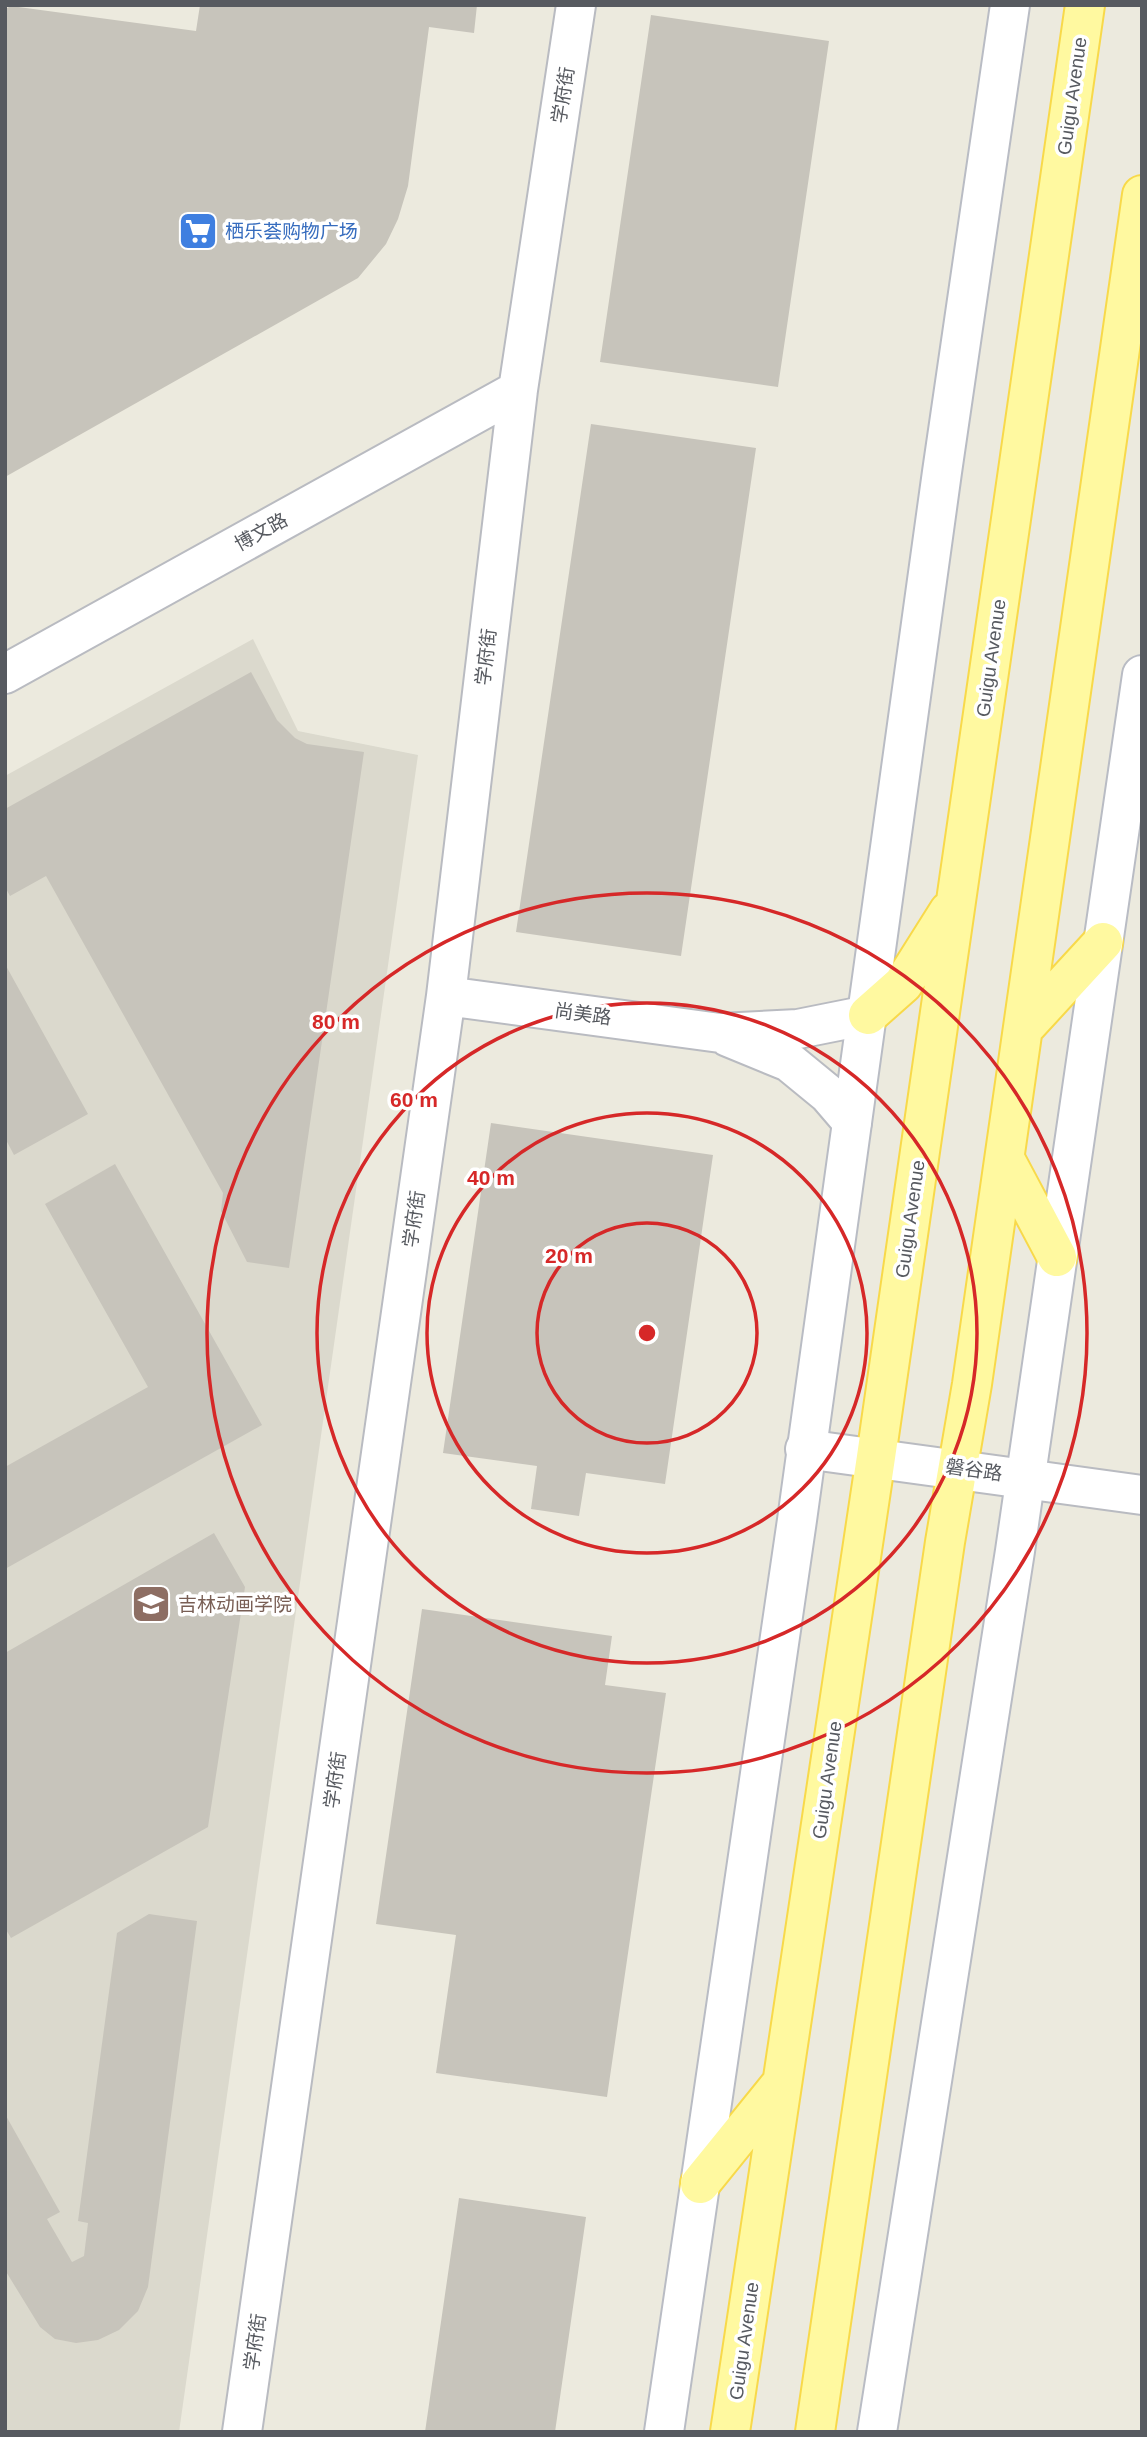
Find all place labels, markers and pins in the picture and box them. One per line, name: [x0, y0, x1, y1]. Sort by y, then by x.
supermarket icon: 栖乐荟购物广场: [177, 210, 219, 252]
place label: 栖乐荟购物广场: [225, 221, 358, 242]
centre of rings: [635, 1321, 659, 1345]
school or university icon: 吉林动画学院: [130, 1583, 172, 1625]
place label: 吉林动画学院: [178, 1594, 292, 1615]

